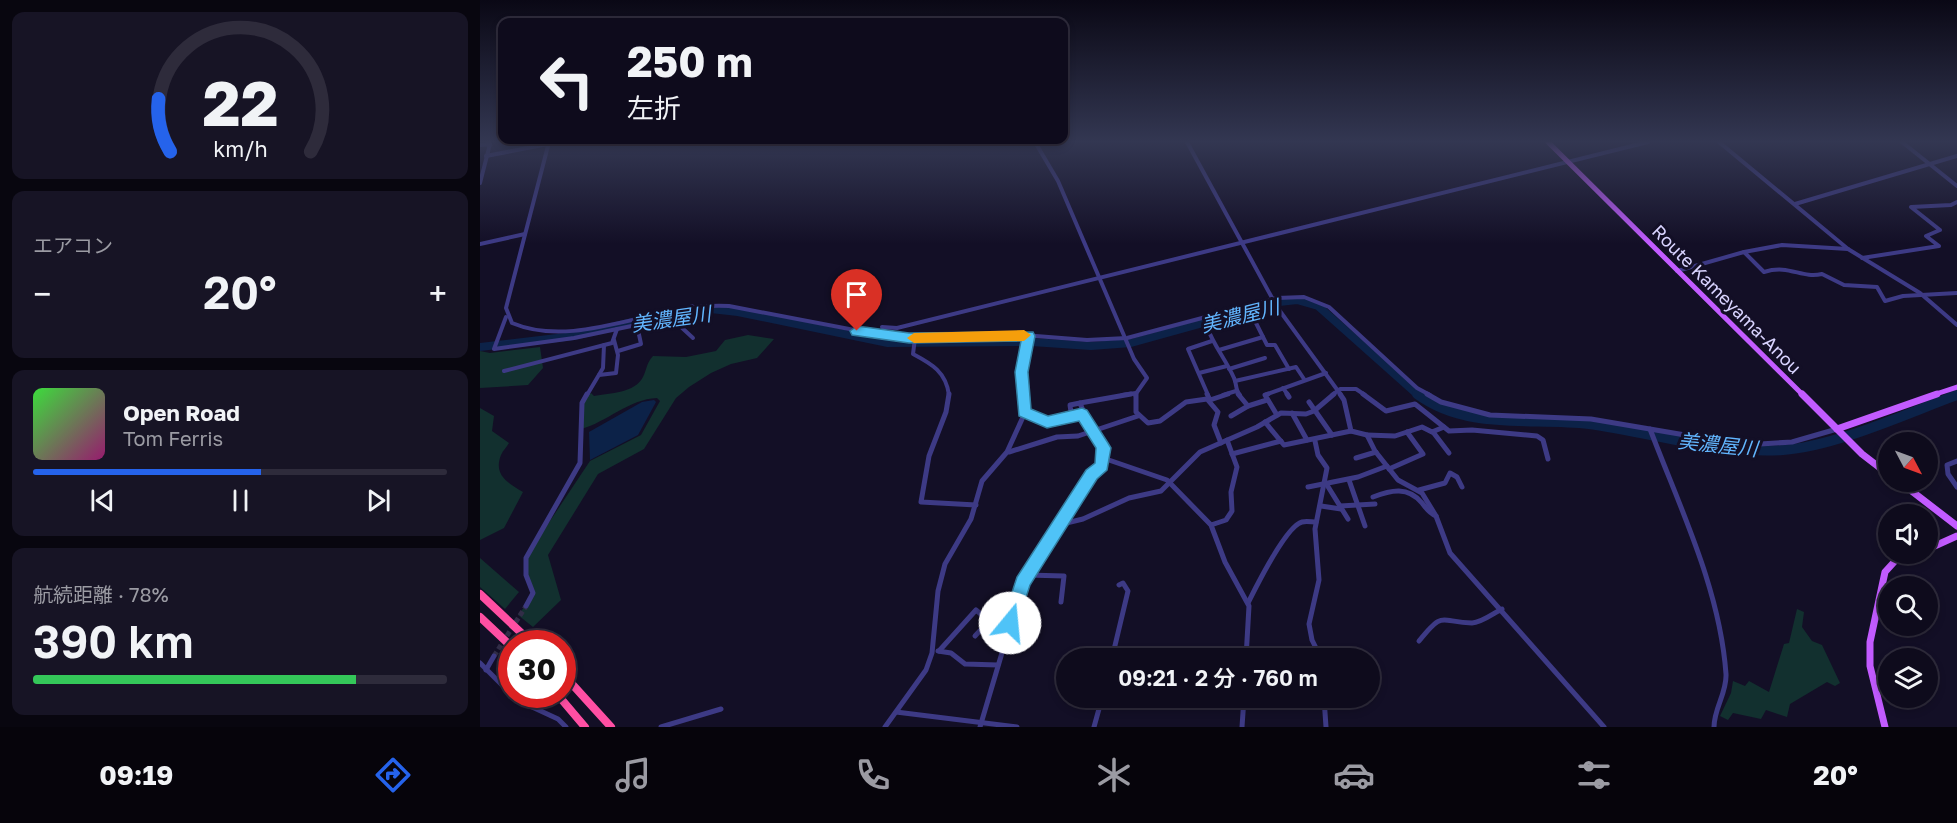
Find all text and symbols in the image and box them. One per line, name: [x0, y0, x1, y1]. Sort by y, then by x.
text: 250 m: [627, 36, 753, 86]
icon: left: [528, 42, 606, 120]
text: 22: [202, 66, 278, 141]
text: 左折: [627, 92, 681, 124]
text: km/h: [213, 137, 267, 163]
street label: Route Kameyama-Anou: [1648, 220, 1806, 378]
text: エアコン: [33, 233, 113, 257]
text: 20°: [203, 265, 277, 319]
pin: [831, 269, 882, 331]
text: −: [33, 274, 51, 313]
text: +: [429, 274, 447, 313]
icon: arrive: [840, 278, 873, 311]
water label: 美濃屋川: [1198, 293, 1284, 336]
water label: 美濃屋川: [630, 300, 714, 335]
text: Open Road: [123, 399, 240, 426]
text: Tom Ferris: [123, 426, 223, 450]
water label: 美濃屋川: [1677, 428, 1761, 460]
north arrow: [1878, 432, 1938, 492]
map controls: [1878, 432, 1938, 708]
icon: previous: [86, 484, 119, 517]
icon: pause: [224, 484, 257, 517]
icon: next: [362, 484, 395, 517]
button: sound: [1878, 504, 1938, 564]
button: search: [1878, 576, 1938, 636]
text: 航続距離 · 78%: [33, 582, 169, 606]
position arrow: [978, 591, 1042, 655]
text: 390 km: [33, 614, 194, 668]
speed limit sign: 30: [498, 630, 576, 708]
button: layers: [1878, 648, 1938, 708]
text: 09:21 · 2 分 · 760 m: [1118, 664, 1318, 691]
icon: directions: [372, 754, 414, 796]
icon: music: [612, 754, 654, 796]
icon: phone: [852, 754, 894, 796]
icon: climate: [1093, 754, 1135, 796]
icon: car: [1333, 754, 1375, 796]
icon: filters: [1573, 754, 1615, 796]
text: 09:19: [99, 759, 174, 791]
text: 20°: [1813, 759, 1858, 791]

